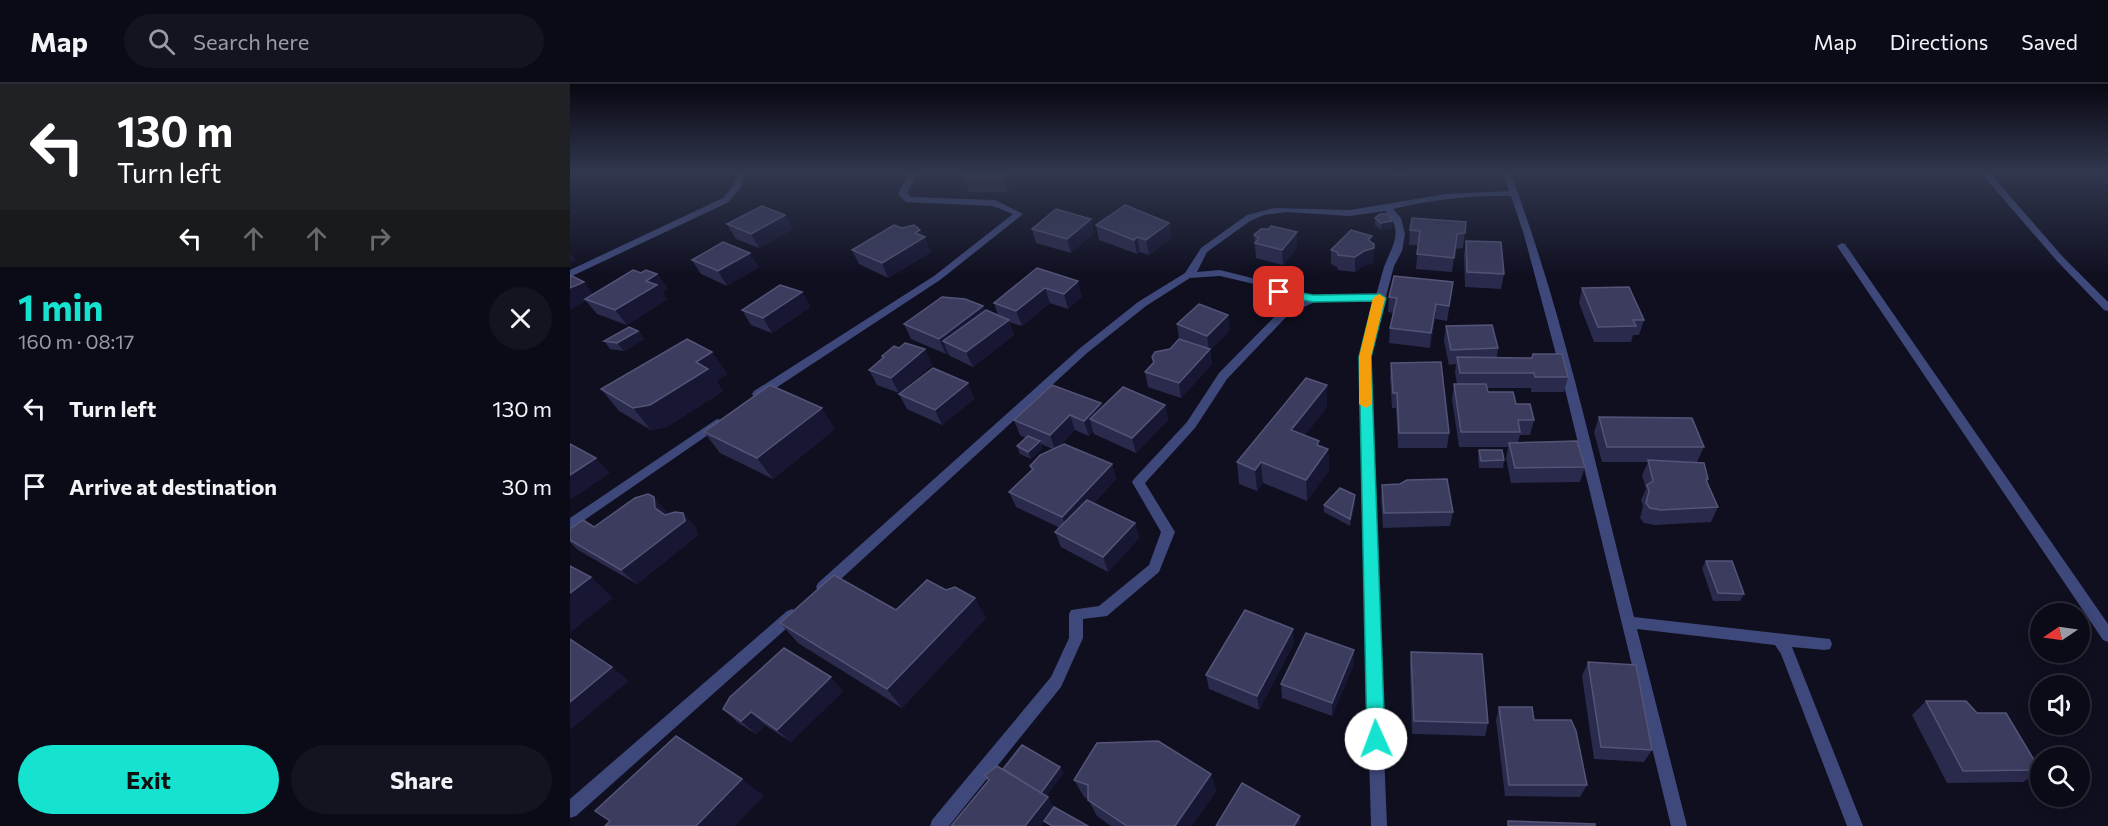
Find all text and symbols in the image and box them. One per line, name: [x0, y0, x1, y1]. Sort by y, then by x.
search box: [124, 14, 544, 68]
text: Map: [30, 24, 88, 58]
icon: search: [145, 25, 178, 58]
text: Search here: [193, 28, 309, 55]
text: Map: [1814, 29, 1857, 54]
text: Directions: [1890, 29, 1988, 54]
text: Saved: [2021, 29, 2078, 54]
text: 130 m: [117, 104, 233, 156]
icon: left: [18, 108, 96, 186]
text: Turn left: [117, 156, 221, 189]
icon: left: [174, 222, 207, 255]
icon: ahead: [237, 222, 270, 255]
icon: ahead: [300, 222, 333, 255]
icon: right: [363, 222, 396, 255]
pin: [1253, 266, 1304, 317]
icon: arrive: [1262, 275, 1295, 308]
text: 1 min: [18, 284, 103, 328]
button: close: [489, 287, 552, 350]
text: 160 m · 08:17: [18, 329, 134, 353]
icon: left: [18, 392, 51, 425]
text: Turn left: [69, 395, 156, 422]
text: 130 m: [492, 395, 552, 422]
icon: arrive: [18, 470, 51, 503]
text: Arrive at destination: [69, 473, 277, 500]
text: 30 m: [502, 473, 552, 500]
north arrow: [2030, 603, 2090, 663]
map controls: [2030, 603, 2090, 807]
button: sound: [2030, 675, 2090, 735]
position arrow: [1344, 707, 1408, 771]
button: Exit: [18, 745, 279, 814]
button: Share: [291, 745, 552, 814]
button: search: [2030, 747, 2090, 807]

